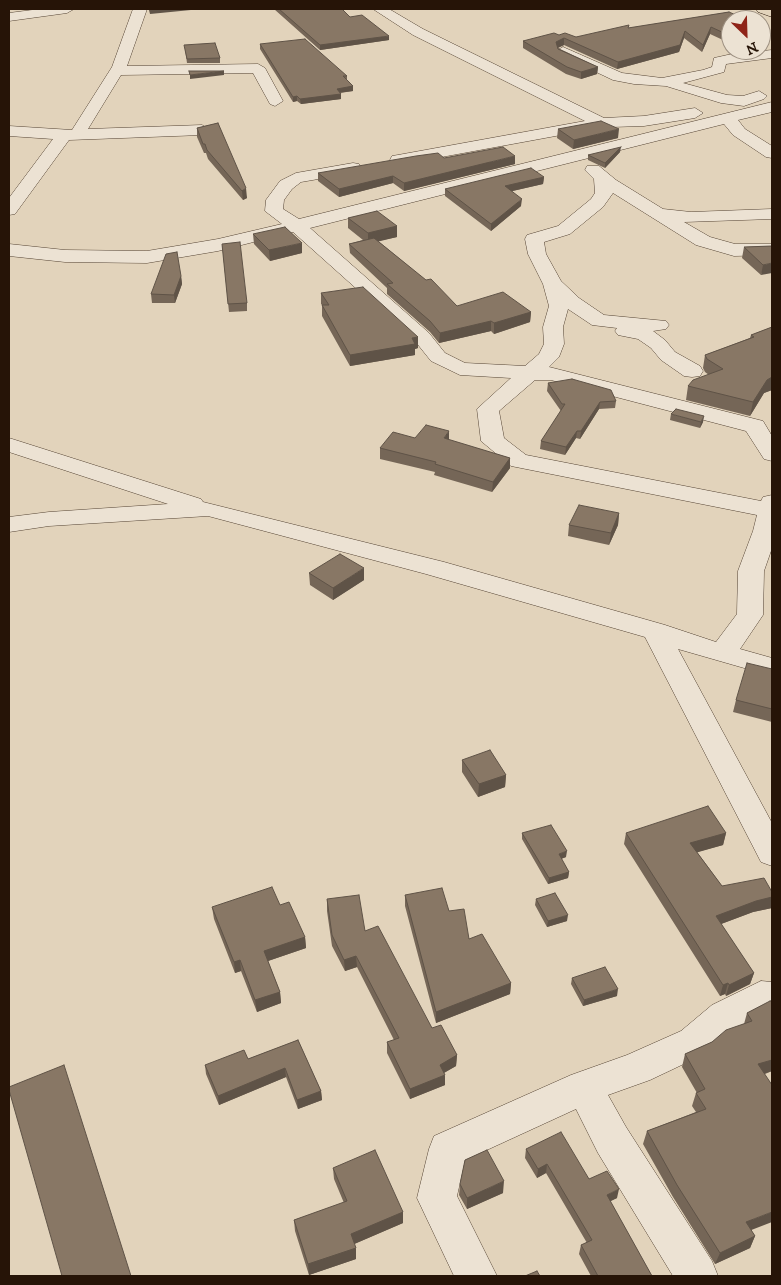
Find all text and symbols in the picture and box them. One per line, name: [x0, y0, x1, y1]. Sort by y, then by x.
north arrow: [721, 10, 771, 60]
text: N: [743, 37, 761, 58]

